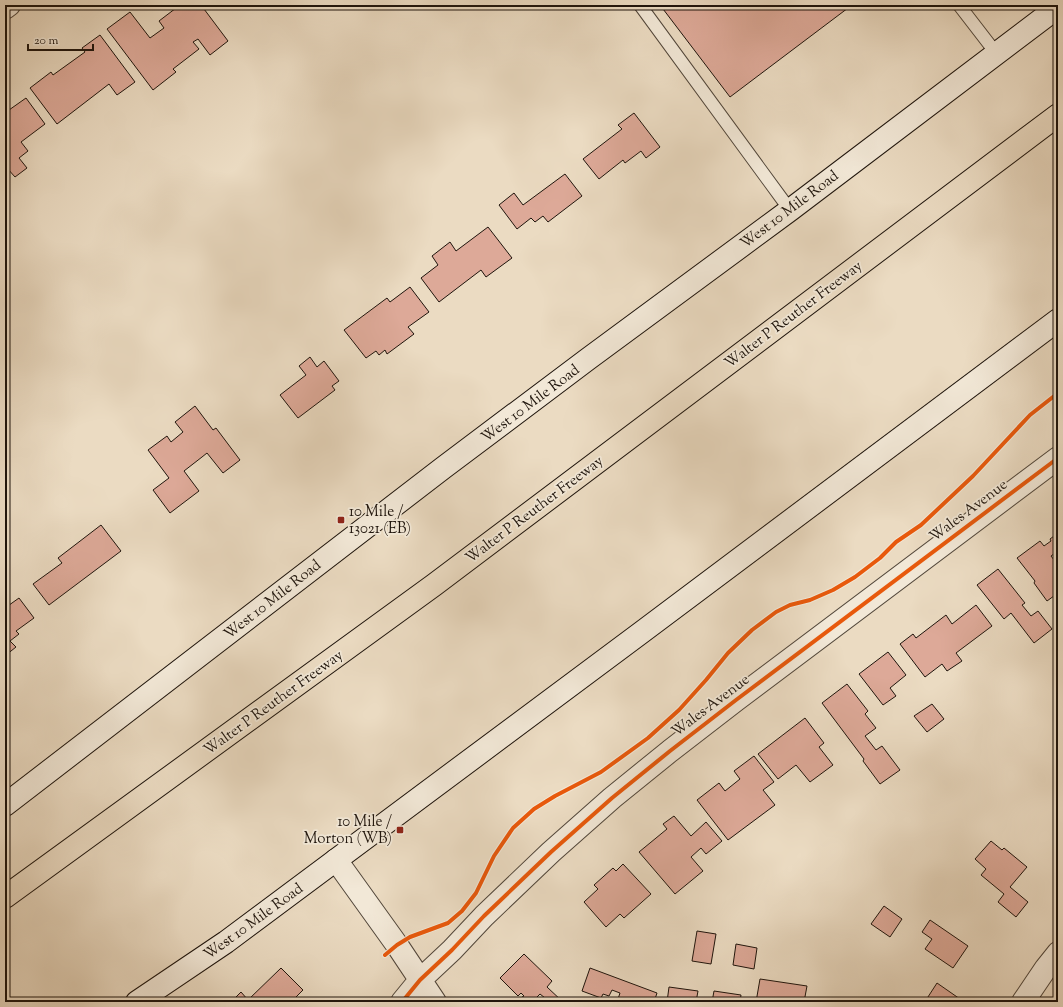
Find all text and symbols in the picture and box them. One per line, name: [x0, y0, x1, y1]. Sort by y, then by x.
scale bar: [28, 26, 93, 52]
text: 20 m: [34, 32, 59, 50]
street label: West 10 Mile Road: [736, 166, 844, 254]
street label: Walter P Reuther Freeway: [721, 256, 868, 374]
street label: West 10 Mile Road: [477, 360, 585, 448]
street label: Walter P Reuther Freeway: [462, 451, 609, 569]
street label: Wales Avenue: [925, 475, 1012, 548]
place label: 10 Mile / 13021 (EB): [349, 502, 411, 540]
marker: 10 Mile / 13021 (EB): [336, 515, 346, 525]
street label: West 10 Mile Road: [220, 555, 326, 645]
street label: Walter P Reuther Freeway: [200, 645, 348, 761]
street label: Wales Avenue: [667, 670, 754, 743]
place label: 10 Mile / Morton (WB): [304, 812, 392, 850]
marker: 10 Mile / Morton (WB): [395, 825, 405, 835]
street label: West 10 Mile Road: [200, 879, 308, 966]

